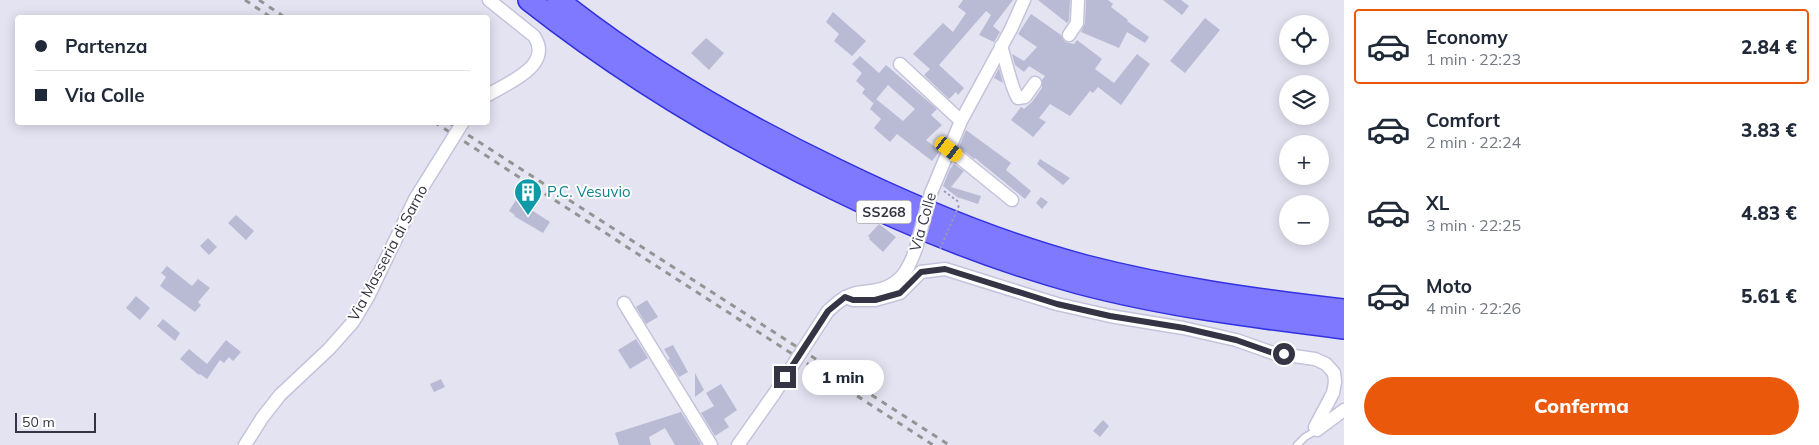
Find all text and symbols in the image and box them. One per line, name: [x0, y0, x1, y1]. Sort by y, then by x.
map controls: [1279, 15, 1329, 245]
button: locate: [1279, 15, 1329, 65]
icon: car: [1366, 24, 1411, 69]
text: Economy: [1426, 25, 1508, 49]
text: Partenza: [65, 34, 148, 58]
text: 2.84 €: [1741, 35, 1797, 59]
text: 1 min · 22:23: [1426, 49, 1521, 69]
button: layers: [1279, 75, 1329, 125]
text: Via Colle: [65, 83, 145, 107]
icon: car: [1366, 107, 1411, 152]
text: Comfort: [1426, 108, 1500, 132]
text: 3.83 €: [1741, 118, 1797, 142]
text: 2 min · 22:24: [1426, 132, 1521, 152]
car: [932, 134, 965, 164]
button: +: [1279, 135, 1329, 185]
building icon: P.C. Vesuvio: [513, 177, 543, 216]
street label: Via Masseria di Sarno: [344, 181, 431, 324]
place label: P.C. Vesuvio: [547, 182, 631, 201]
street label: Via Colle: [905, 190, 940, 254]
icon: car: [1366, 190, 1411, 235]
text: XL: [1426, 191, 1449, 215]
button: −: [1279, 195, 1329, 245]
road number: SS268: [856, 200, 912, 223]
text: 4.83 €: [1741, 201, 1797, 225]
text: 3 min · 22:25: [1426, 215, 1521, 235]
icon: car: [1366, 273, 1411, 318]
text: Moto: [1426, 274, 1472, 298]
text: 5.61 €: [1741, 284, 1797, 308]
text: 4 min · 22:26: [1426, 298, 1521, 318]
route start: [1273, 343, 1295, 365]
callout: 1 min: [802, 360, 885, 394]
route end: [774, 366, 796, 388]
text: 1 min: [822, 367, 864, 387]
button: Conferma: [1364, 377, 1799, 435]
scale bar: [15, 410, 96, 433]
text: 50 m: [22, 413, 55, 431]

